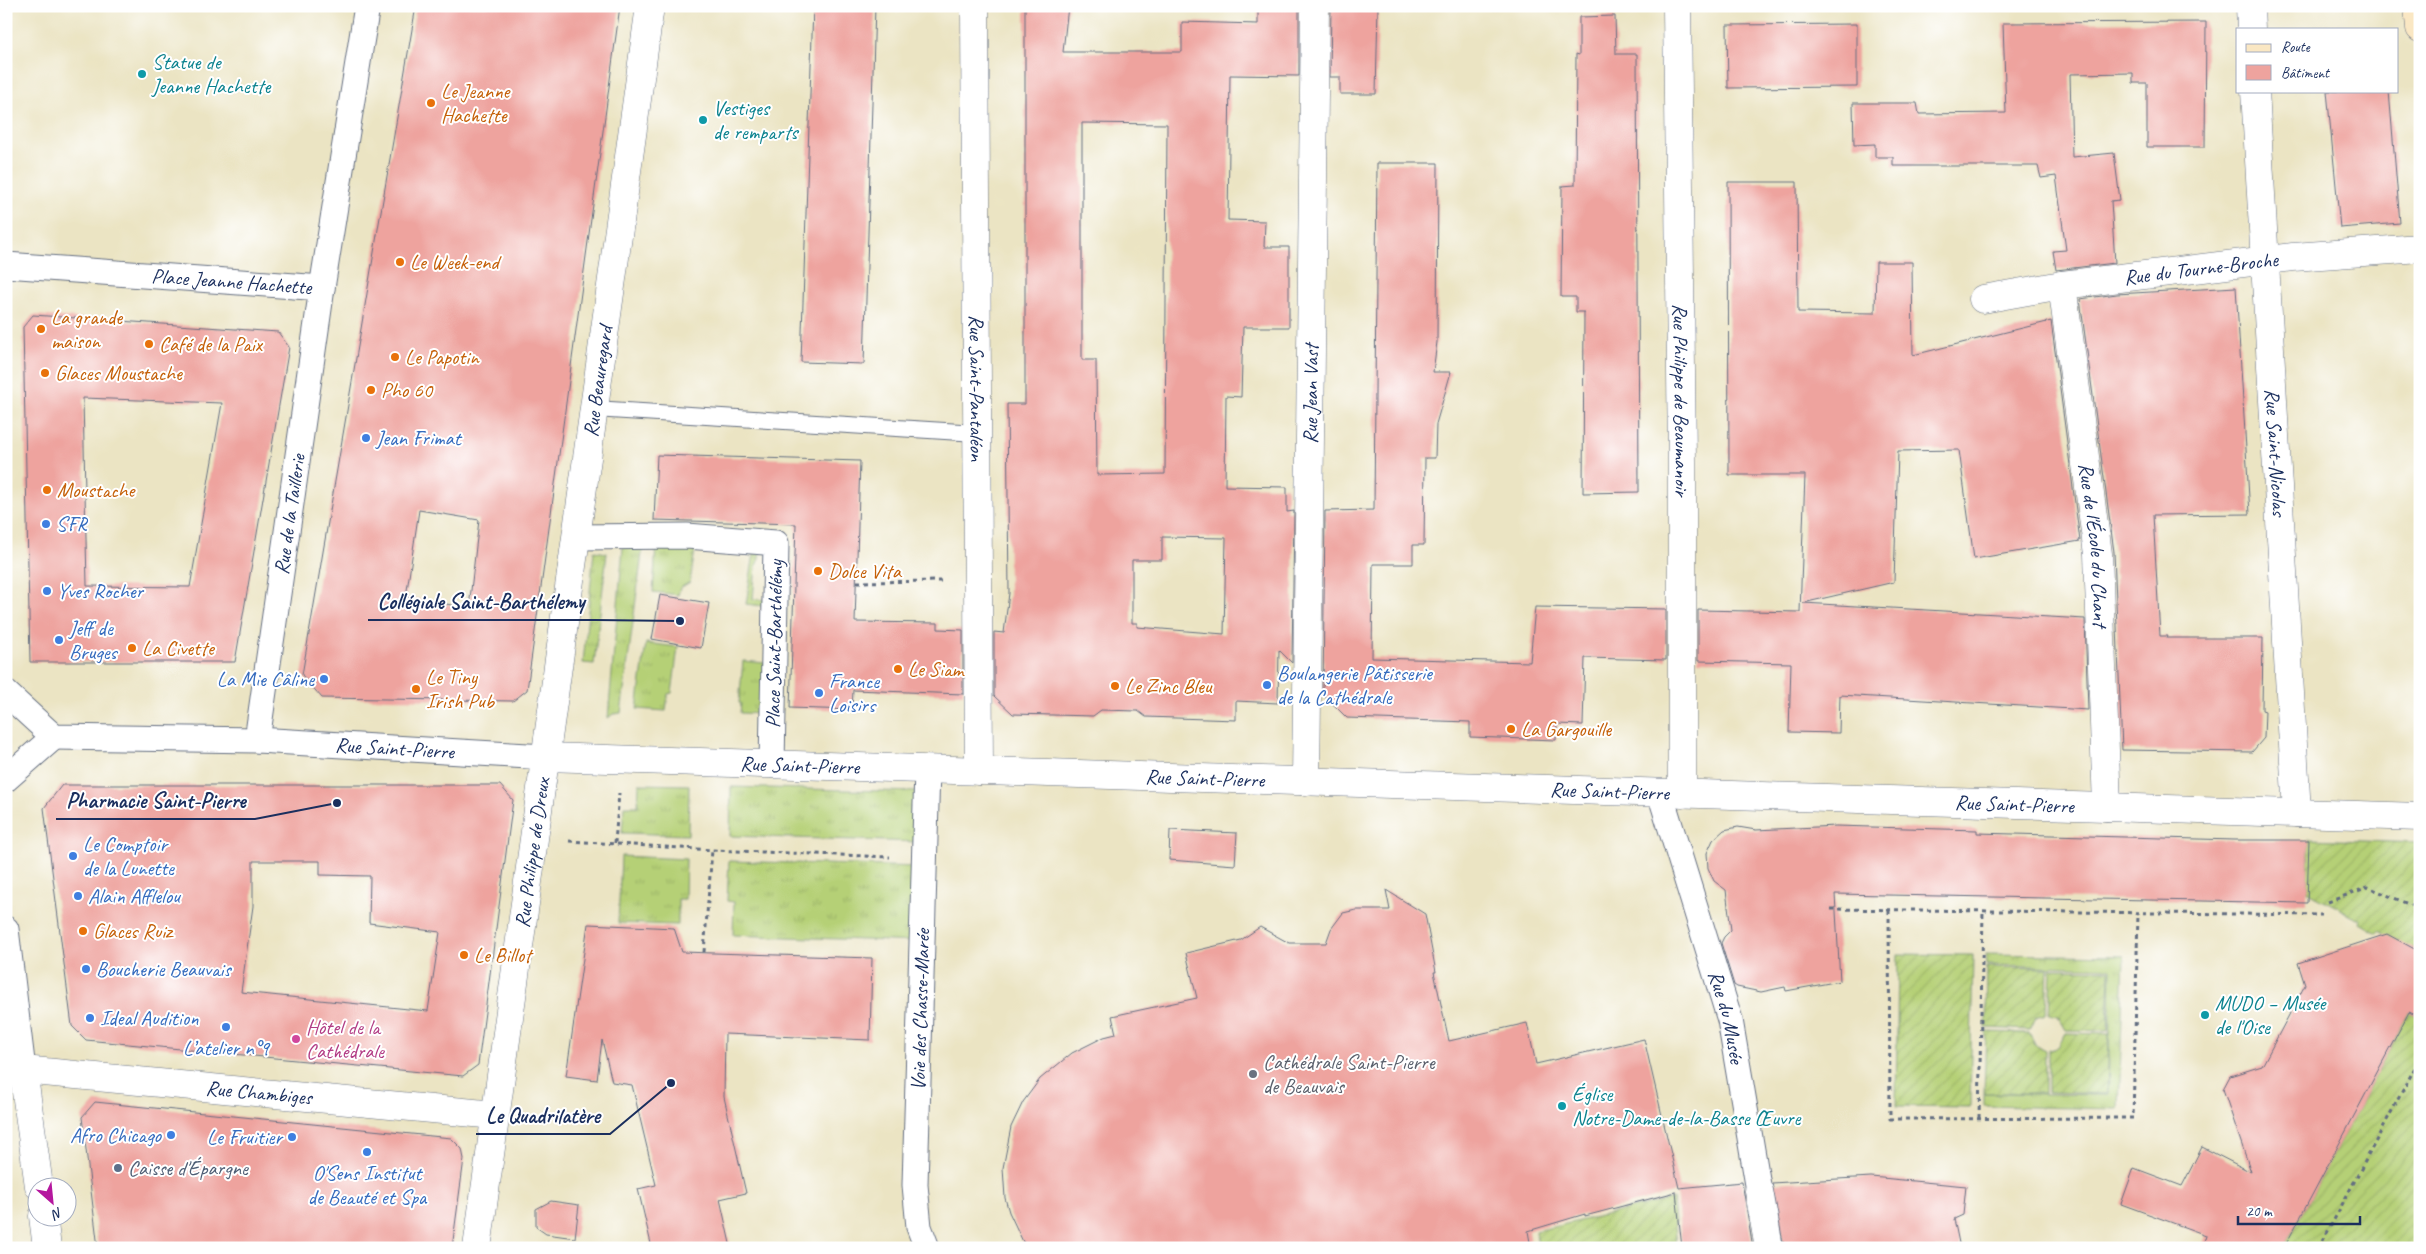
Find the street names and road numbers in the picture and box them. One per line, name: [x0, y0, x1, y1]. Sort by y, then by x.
street label: Rue du Tourne-Broche: [2122, 246, 2280, 290]
street label: Place Jeanne Hachette: [151, 263, 313, 300]
street label: Rue Philippe de Beaumanoir: [1667, 303, 1695, 498]
street label: Rue Saint-Pantaléon: [964, 315, 990, 462]
street label: Rue Beauregard: [577, 321, 619, 439]
street label: Rue Jean Vast: [1297, 341, 1324, 444]
street label: Rue Saint-Nicolas: [2259, 388, 2293, 519]
street label: Rue de la Taillerie: [268, 451, 311, 576]
street label: Rue de l'École du Chant: [2073, 461, 2114, 631]
street label: Place Saint-Barthélémy: [760, 558, 788, 728]
street label: Rue Saint-Pierre: [334, 732, 456, 765]
street label: Rue Saint-Pierre: [740, 750, 861, 780]
street label: Rue Saint-Pierre: [1145, 763, 1266, 793]
street label: Rue Philippe de Dreux: [509, 774, 556, 929]
street label: Rue Saint-Pierre: [1550, 776, 1671, 806]
street label: Rue Saint-Pierre: [1954, 789, 2075, 819]
street label: Voie des Chasse-Marée: [905, 926, 935, 1091]
street label: Rue du Musée: [1703, 967, 1751, 1068]
street label: Rue Chambiges: [205, 1075, 315, 1111]

